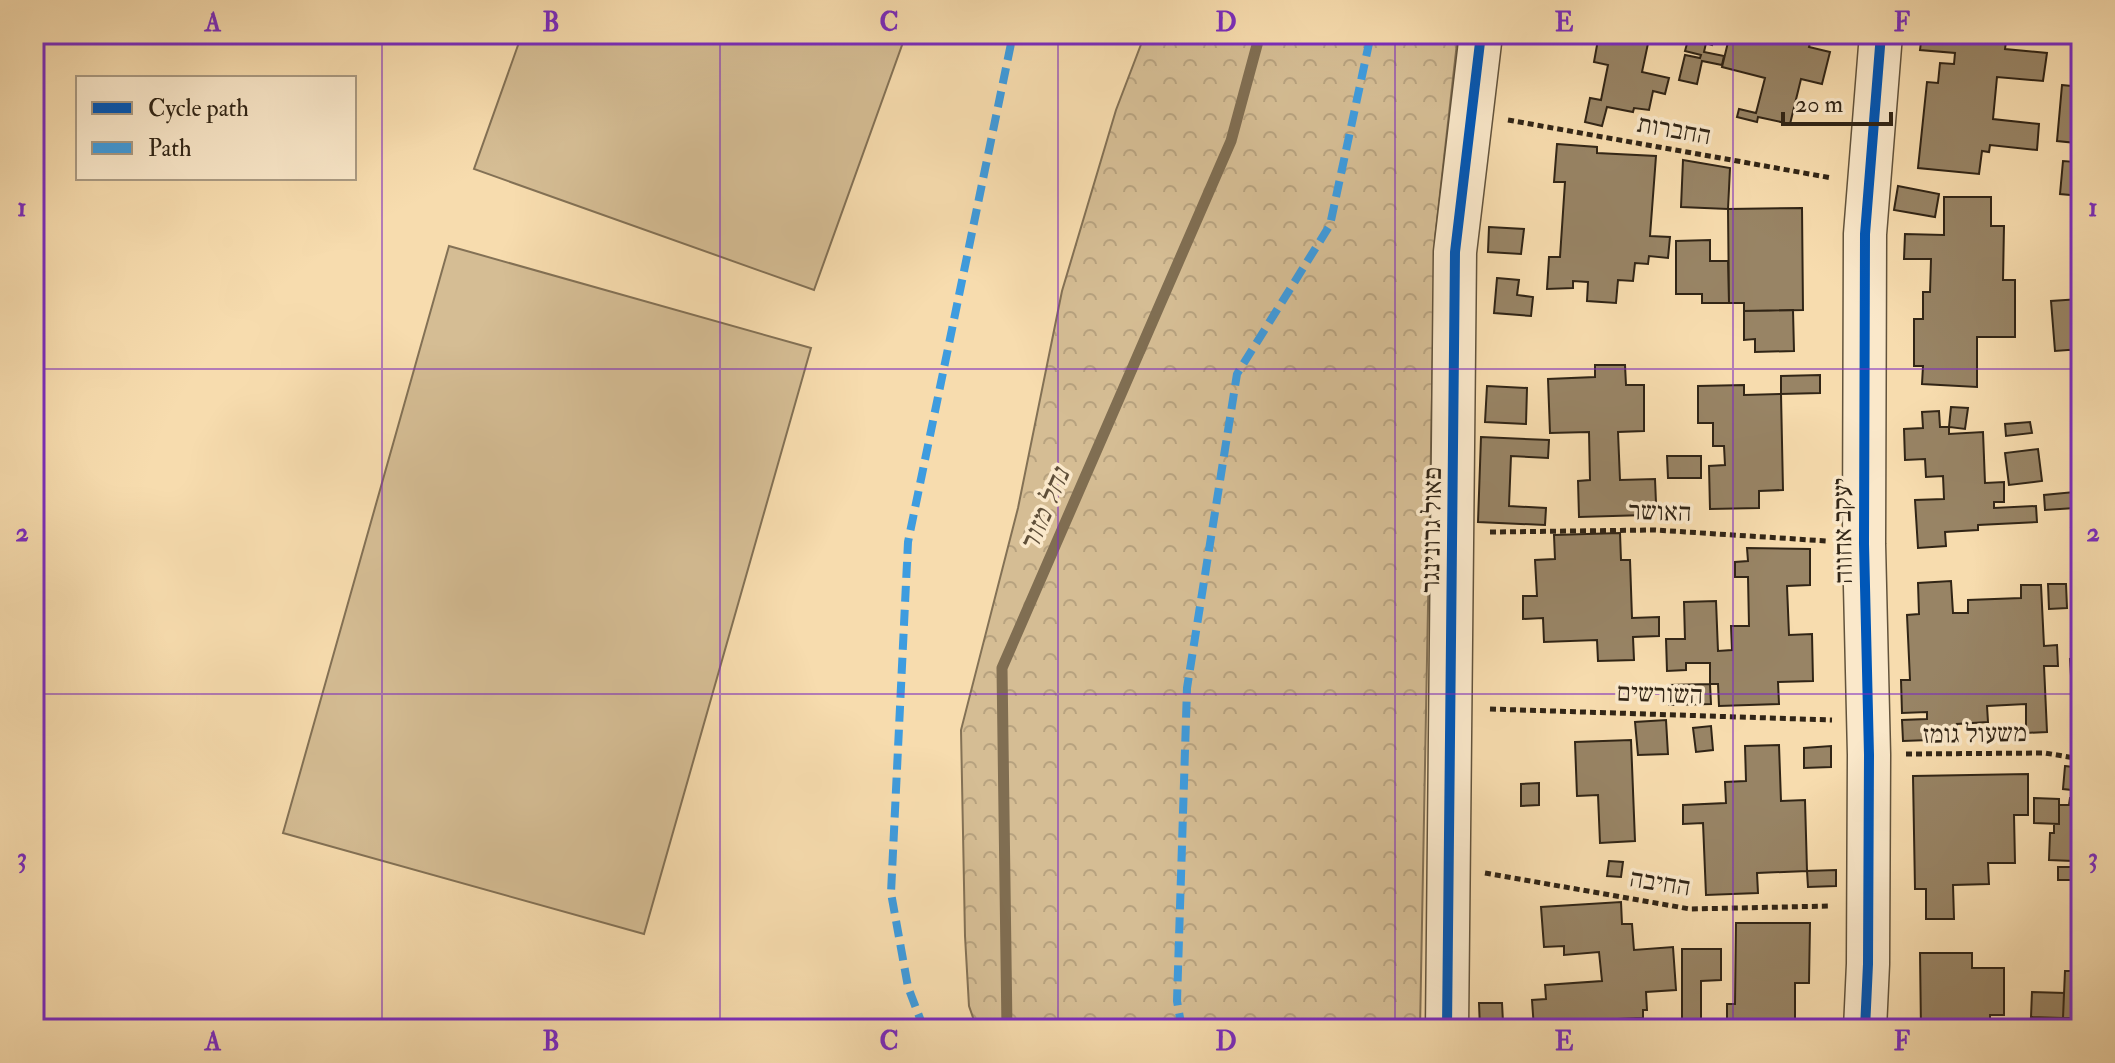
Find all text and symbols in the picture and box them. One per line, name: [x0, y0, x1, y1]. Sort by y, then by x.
text: A: [204, 7, 222, 39]
text: B: [542, 7, 560, 39]
text: C: [879, 7, 899, 39]
text: D: [1215, 7, 1237, 39]
text: E: [1555, 7, 1574, 39]
text: F: [1894, 7, 1911, 39]
legend: [76, 76, 356, 180]
scale bar: [1783, 76, 1891, 126]
text: 20 m: [1795, 89, 1844, 120]
text: Cycle path: [148, 93, 249, 124]
street label: החברות: [1635, 108, 1713, 152]
text: Path: [148, 133, 192, 164]
text: 1: [17, 192, 27, 224]
text: 1: [2088, 192, 2098, 224]
water label: נחל מזור: [1012, 461, 1079, 557]
street label: פאול גרונינגר: [1415, 467, 1449, 593]
street label: יעקב אחווה: [1826, 477, 1860, 585]
street label: האושר: [1628, 495, 1692, 529]
text: 2: [15, 517, 29, 549]
text: 2: [2086, 517, 2100, 549]
street label: השורשים: [1616, 677, 1704, 711]
street label: משעול גומז: [1923, 717, 2027, 751]
text: 3: [17, 842, 27, 874]
text: 3: [2088, 842, 2098, 874]
street label: החיבה: [1627, 862, 1693, 904]
text: A: [204, 1026, 222, 1058]
text: B: [542, 1026, 560, 1058]
text: C: [879, 1026, 899, 1058]
text: D: [1215, 1026, 1237, 1058]
text: E: [1555, 1026, 1574, 1058]
text: F: [1894, 1026, 1911, 1058]

